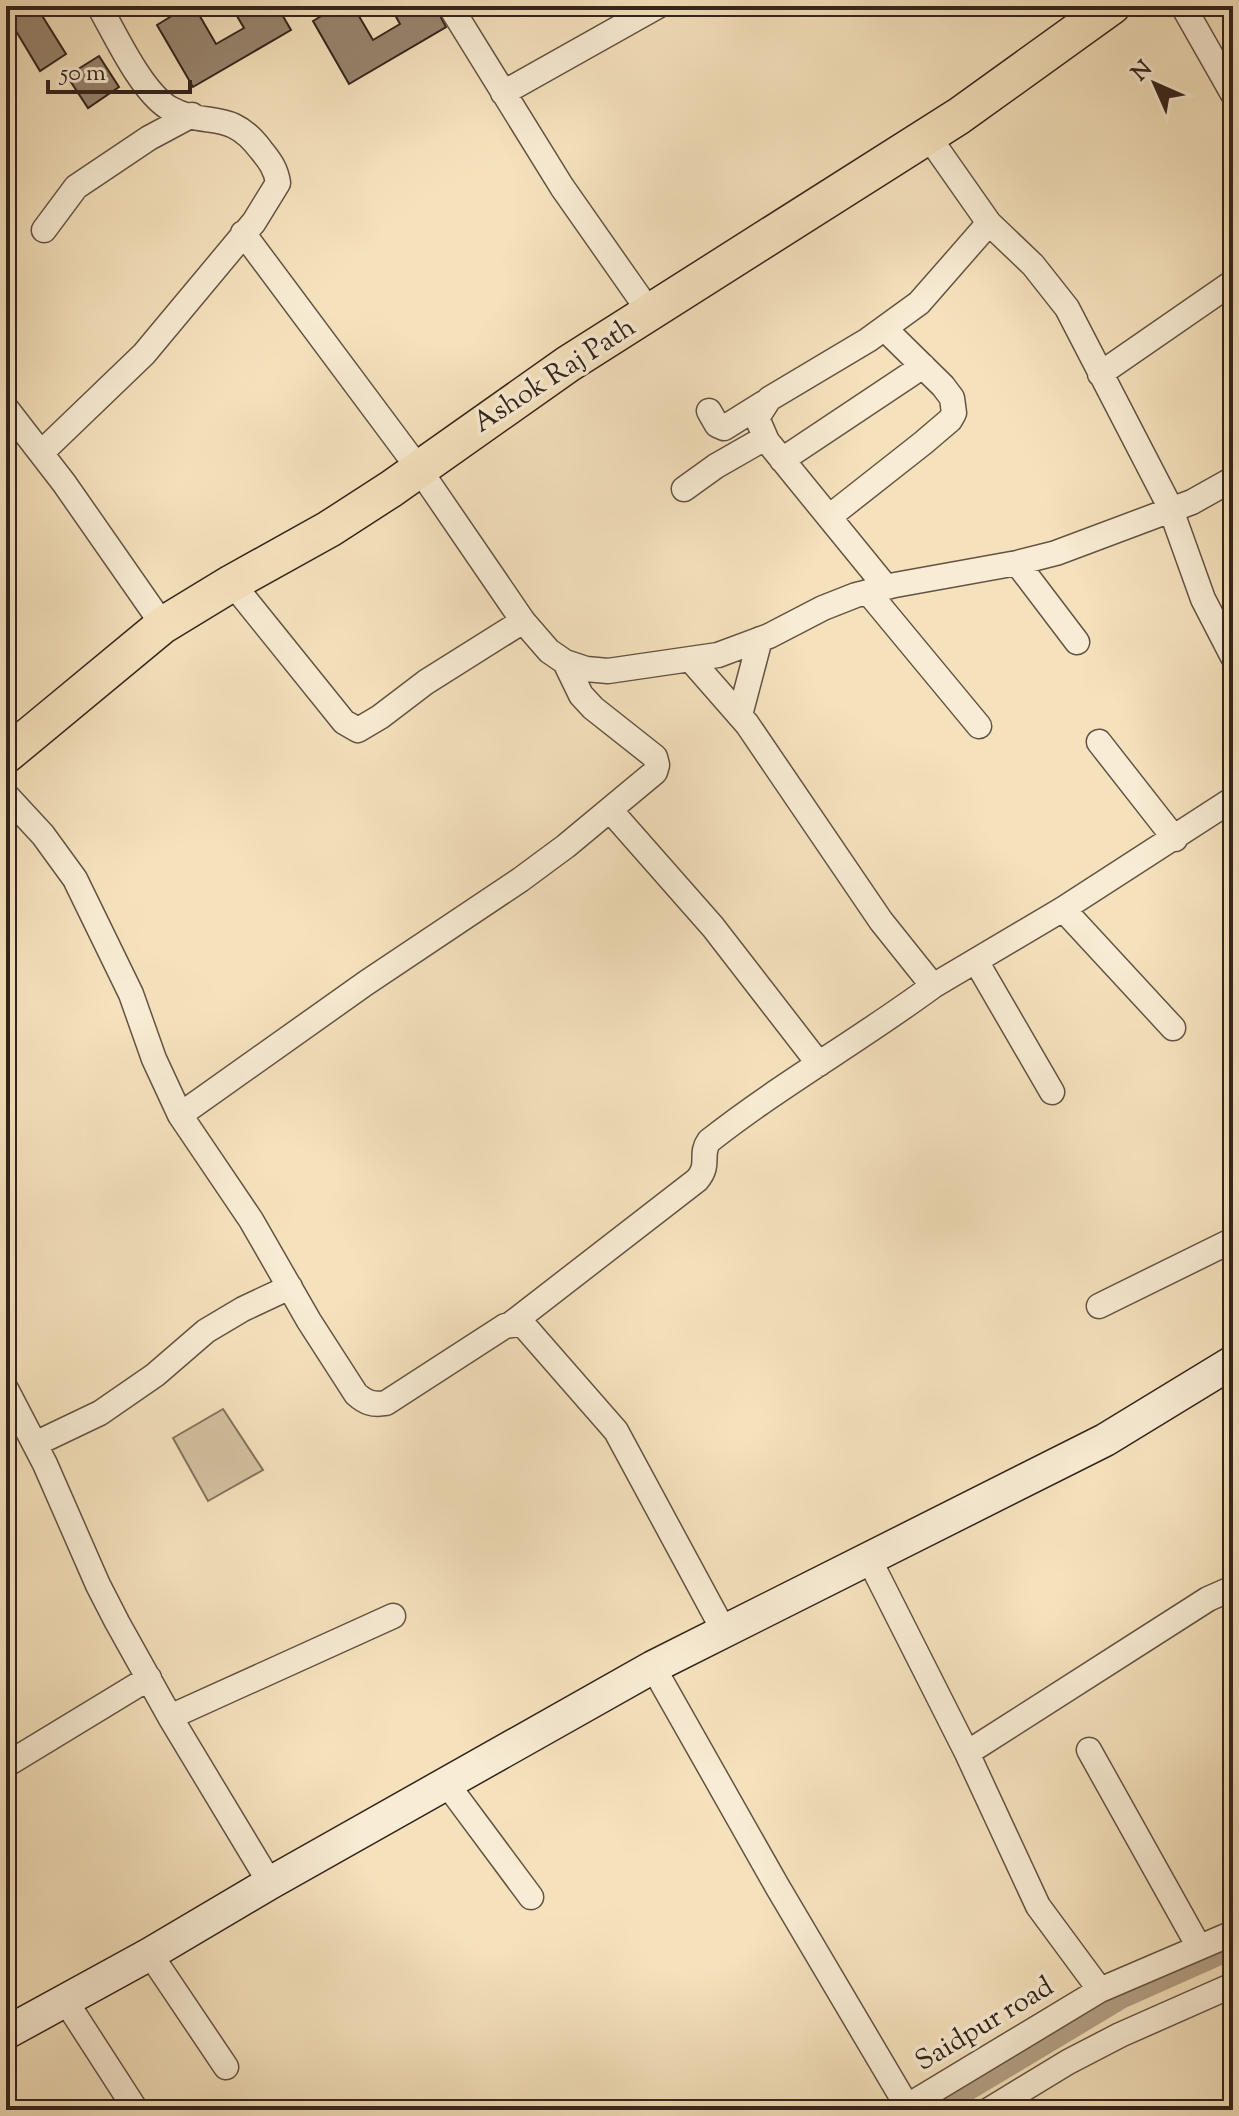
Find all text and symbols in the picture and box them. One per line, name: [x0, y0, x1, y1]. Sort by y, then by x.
scale bar: [48, 44, 190, 94]
north arrow: [1115, 44, 1195, 124]
text: N: [1125, 54, 1161, 90]
text: 50 m: [58, 57, 106, 91]
street label: Ashok Raj Path: [466, 308, 644, 444]
street label: Saidpur road: [908, 1968, 1062, 2082]

